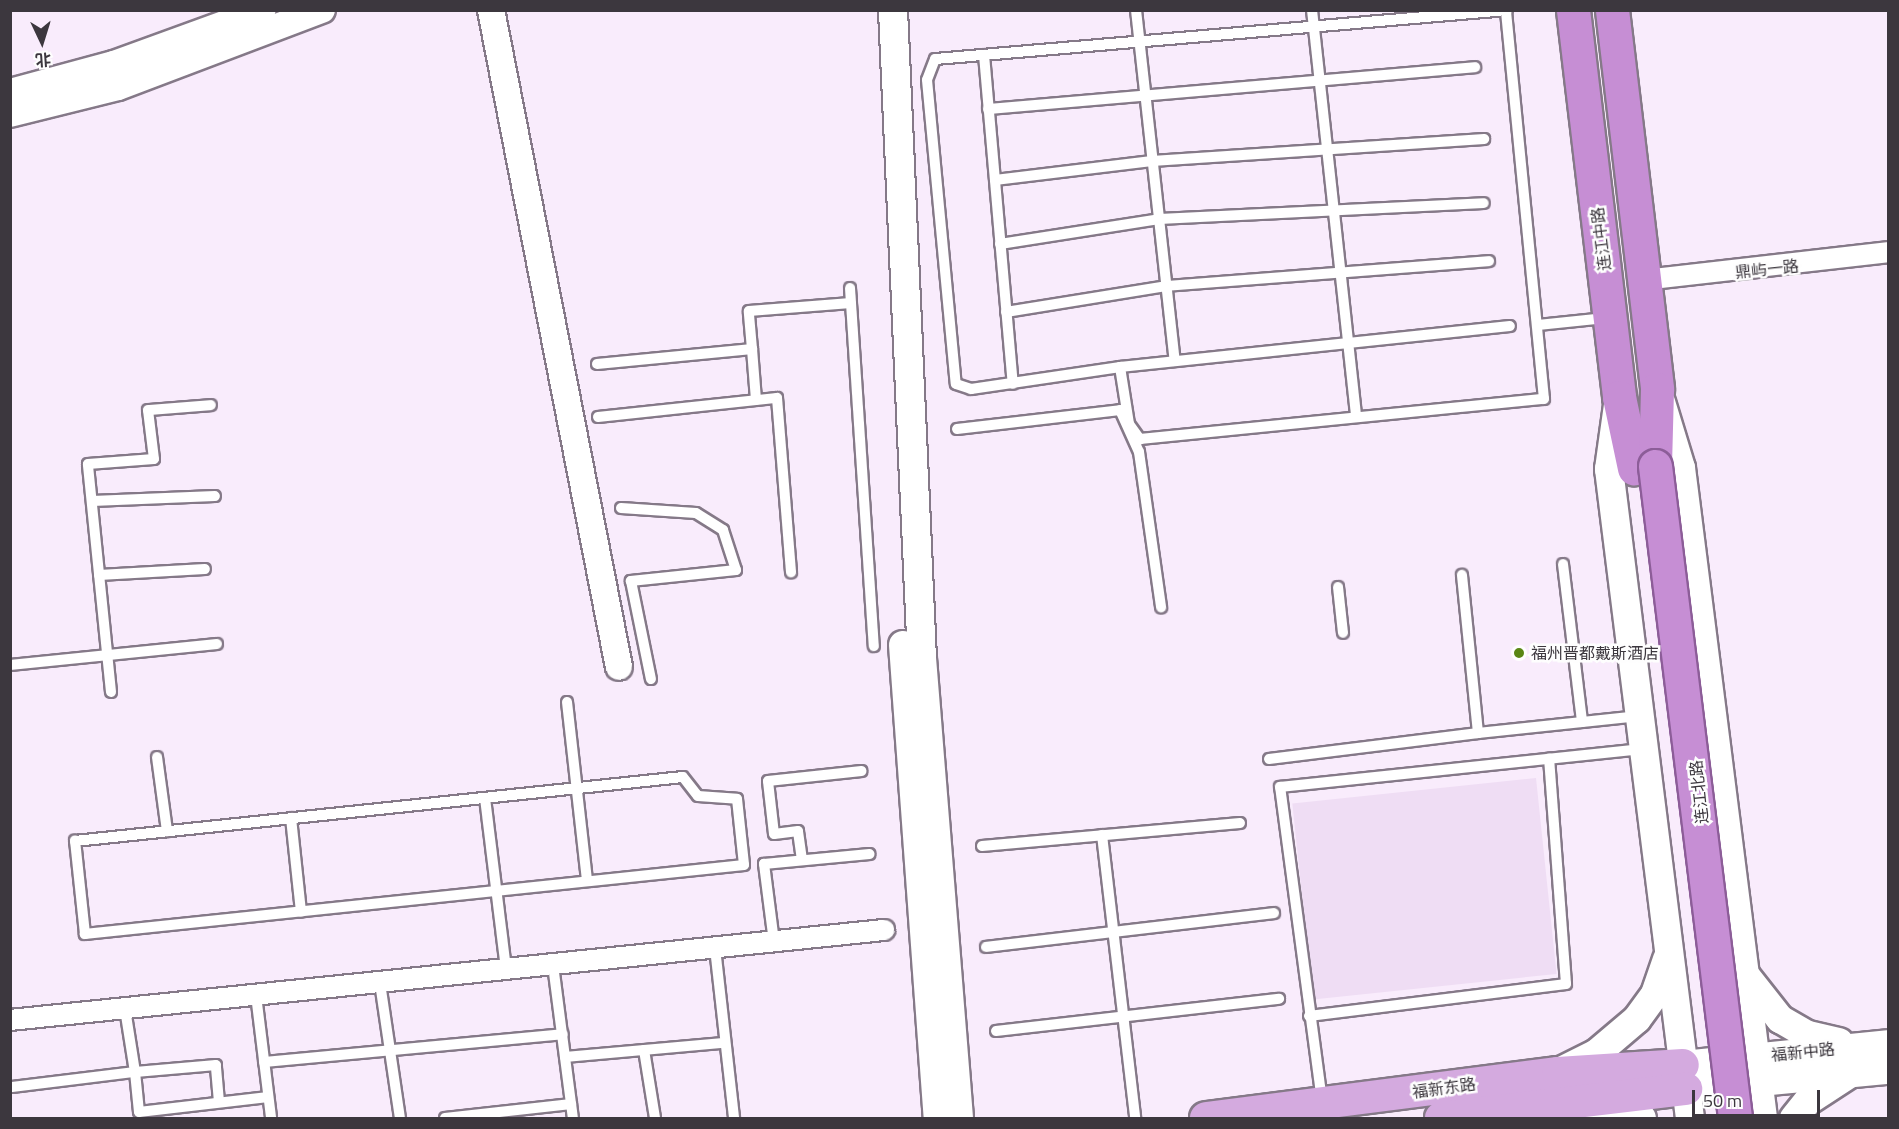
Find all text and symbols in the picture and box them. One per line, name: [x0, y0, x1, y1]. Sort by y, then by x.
north arrow: [12, 12, 72, 72]
text: 北: [34, 47, 52, 72]
street label: 连江中路: [1588, 206, 1614, 272]
street label: 鼎屿一路: [1734, 256, 1800, 282]
place label: 福州晋都戴斯酒店: [1531, 643, 1659, 663]
marker: 福州晋都戴斯酒店: [1512, 646, 1526, 660]
street label: 连江北路: [1686, 759, 1712, 825]
street label: 福新中路: [1770, 1039, 1836, 1065]
street label: 福新东路: [1411, 1074, 1477, 1102]
scale bar: [1695, 1078, 1822, 1116]
text: 50 m: [1703, 1087, 1742, 1114]

